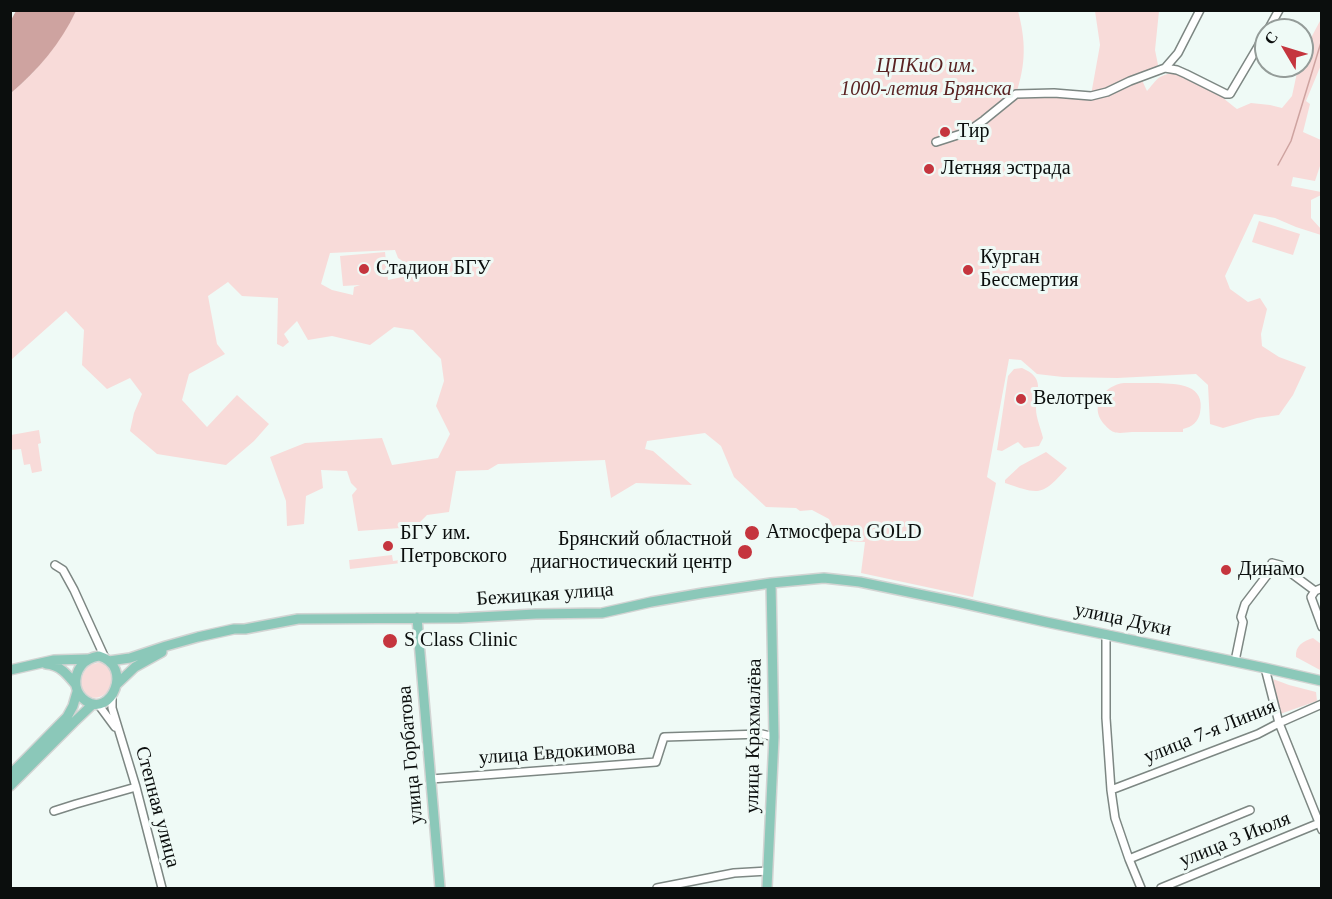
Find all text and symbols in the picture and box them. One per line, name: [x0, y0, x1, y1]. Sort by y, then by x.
north arrow: [1254, 18, 1314, 78]
text: С: [1261, 28, 1281, 48]
park label: ЦПКиО им. 1000-летия Брянска: [840, 55, 1012, 102]
place label: Тир: [957, 120, 989, 144]
marker: Тир: [938, 125, 952, 139]
place label: Летняя эстрада: [941, 157, 1071, 181]
marker: Летняя эстрада: [922, 162, 936, 176]
place label: Курган Бессмертия: [980, 246, 1079, 293]
place label: Стадион БГУ: [376, 257, 491, 281]
marker: Стадион БГУ: [357, 262, 371, 276]
marker: Курган Бессмертия: [961, 263, 975, 277]
place label: Велотрек: [1033, 387, 1113, 411]
marker: Велотрек: [1014, 392, 1028, 406]
place label: Атмосфера GOLD: [766, 521, 922, 545]
place label: БГУ им. Петровского: [400, 522, 507, 569]
marker: Атмосфера GOLD: [743, 524, 761, 542]
place label: Брянский областной диагностический центр: [531, 528, 732, 575]
marker: БГУ им. Петровского: [381, 539, 395, 553]
marker: Брянский областной диагностический центр: [736, 543, 754, 561]
place label: Динамо: [1238, 558, 1305, 582]
marker: Динамо: [1219, 563, 1233, 577]
street label: Бежицкая улица: [476, 578, 614, 612]
street label: улица Дуки: [1072, 598, 1174, 642]
place label: S Class Clinic: [404, 629, 517, 653]
marker: S Class Clinic: [381, 632, 399, 650]
street label: улица Крахмалёва: [741, 658, 767, 814]
street label: улица Горбатова: [393, 685, 429, 825]
street label: улица 7-я Линия: [1141, 695, 1279, 769]
street label: улица Евдокимова: [478, 736, 636, 770]
street label: Степная улица: [129, 744, 185, 870]
street label: улица 3 Июля: [1176, 807, 1294, 873]

